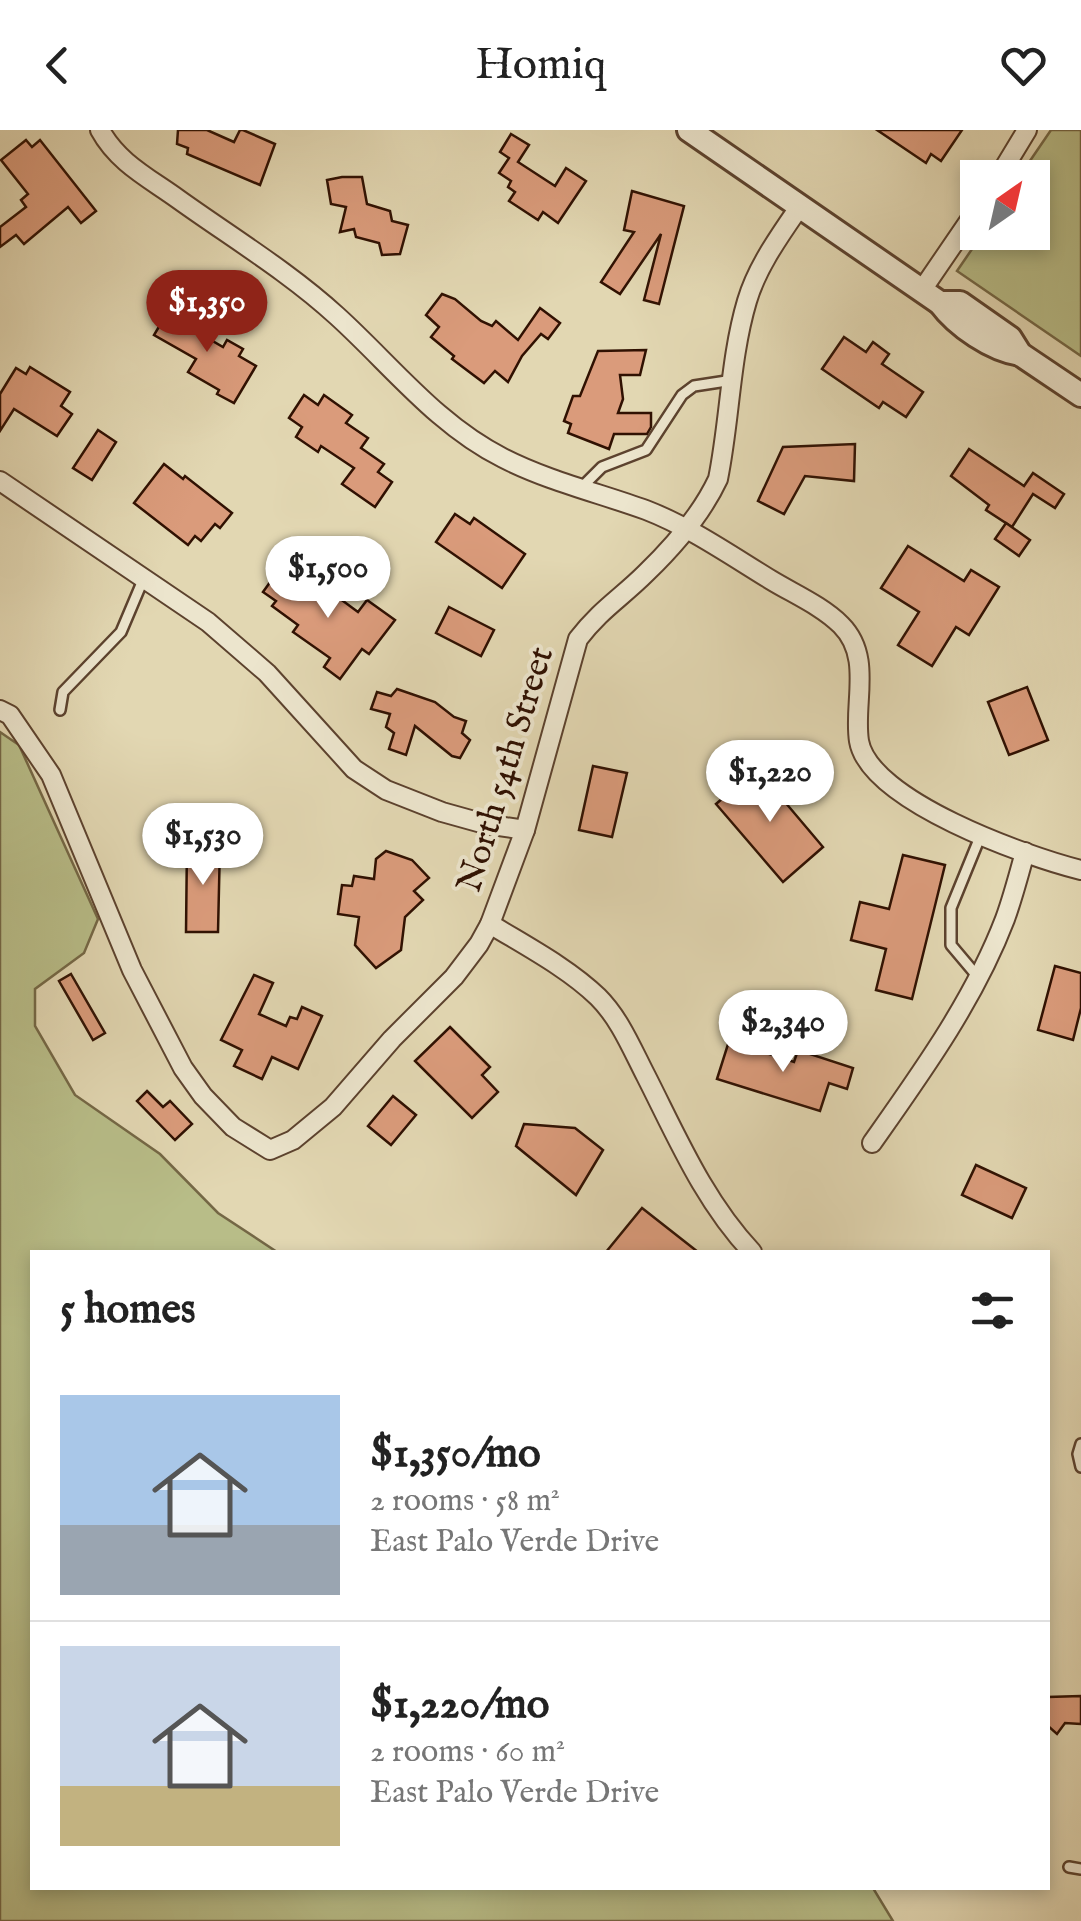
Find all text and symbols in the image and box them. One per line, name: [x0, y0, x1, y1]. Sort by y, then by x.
text: Homiq: [475, 37, 606, 94]
icon: back: [30, 38, 85, 93]
icon: heart: [996, 38, 1051, 93]
north arrow: [960, 160, 1050, 250]
map controls: [960, 160, 1050, 250]
pin: $1,350: [126, 270, 288, 355]
text: $1,350: [168, 282, 246, 323]
pin: $1,500: [247, 536, 409, 621]
text: $1,500: [287, 548, 369, 589]
street label: North 54th Street: [448, 642, 565, 898]
pin: $1,220: [689, 740, 851, 825]
text: $1,220: [728, 752, 812, 793]
pin: $1,530: [122, 803, 284, 888]
text: $1,530: [164, 815, 242, 856]
pin: $2,340: [702, 990, 864, 1075]
text: $2,340: [741, 1002, 825, 1043]
icon: filters: [965, 1283, 1020, 1338]
text: 5 homes: [60, 1284, 196, 1337]
text: $1,350/mo: [370, 1428, 541, 1481]
icon: home: [140, 1435, 260, 1555]
text: 2 rooms · 58 m²: [370, 1481, 560, 1522]
text: East Palo Verde Drive: [370, 1522, 659, 1563]
text: $1,220/mo: [370, 1679, 549, 1732]
icon: home: [140, 1686, 260, 1806]
text: 2 rooms · 60 m²: [370, 1732, 565, 1773]
text: East Palo Verde Drive: [370, 1773, 659, 1814]

